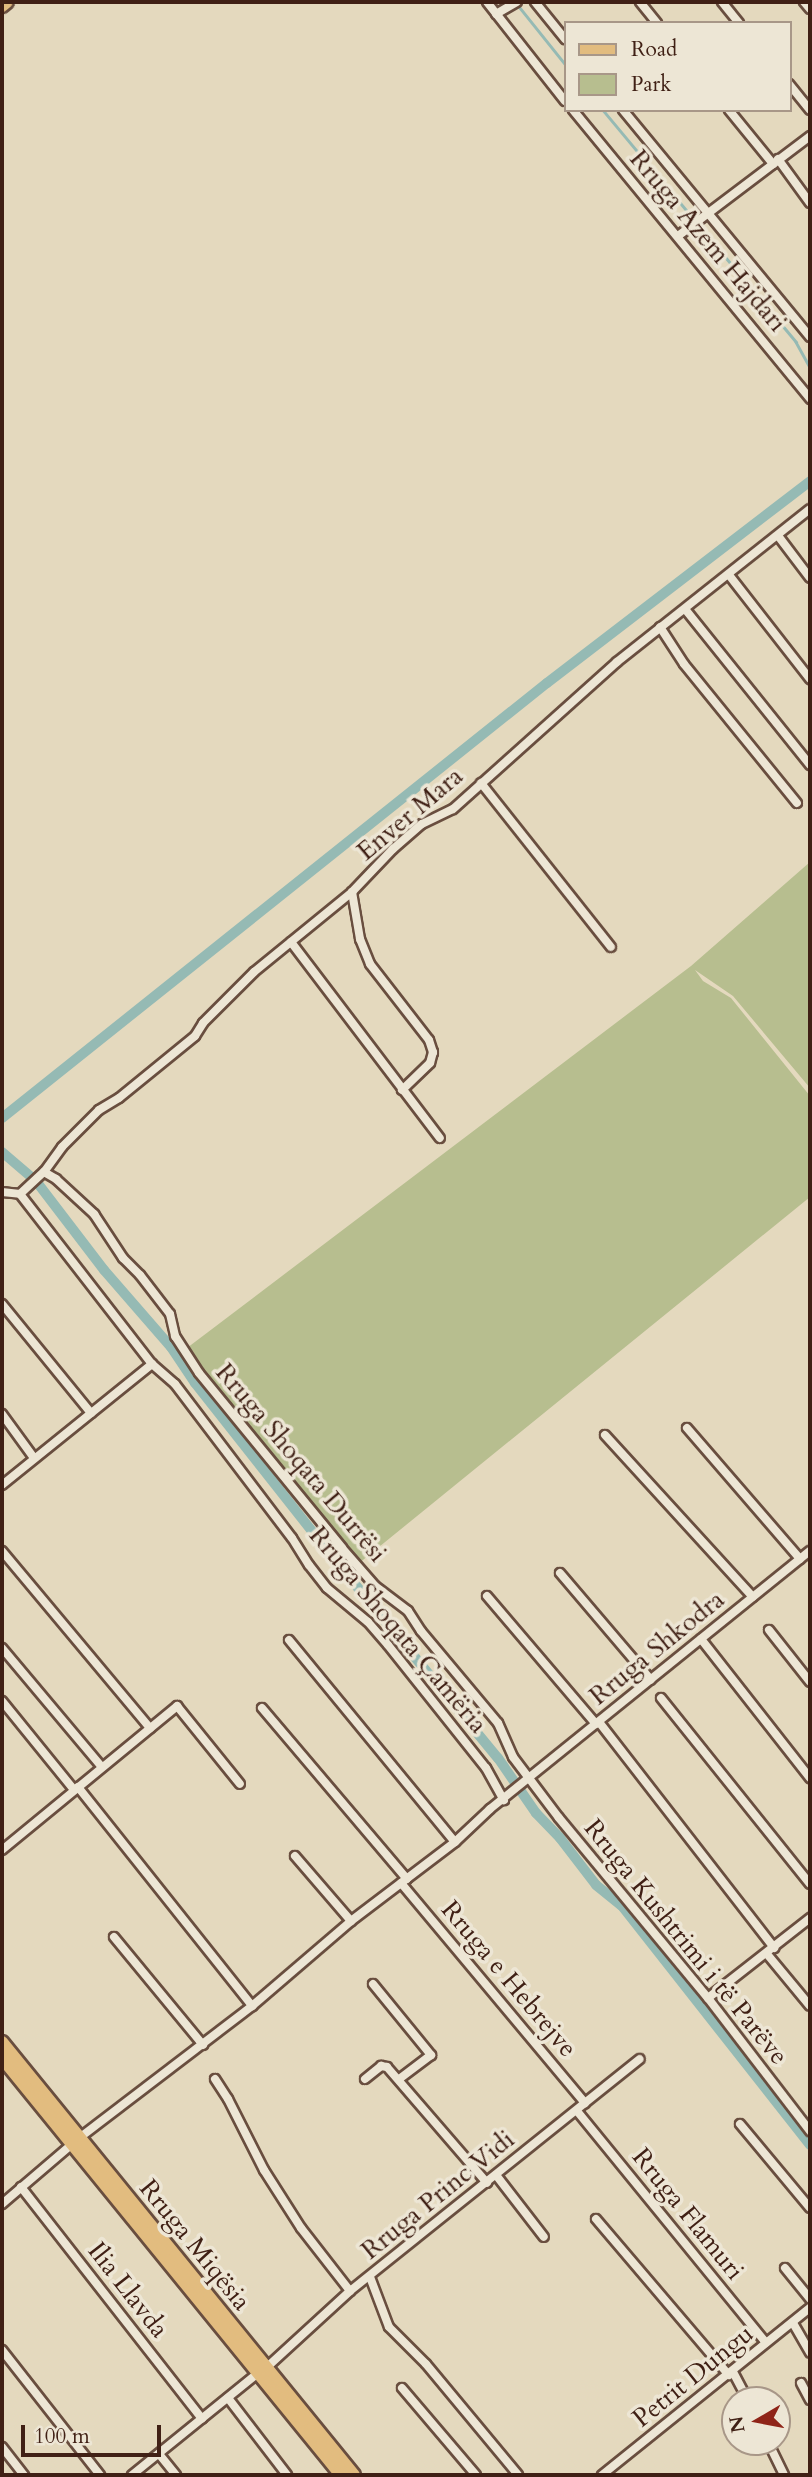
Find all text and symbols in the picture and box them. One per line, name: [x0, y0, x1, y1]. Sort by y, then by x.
legend: [564, 21, 791, 112]
text: Road: [631, 35, 677, 64]
text: Park: [631, 70, 671, 99]
street label: Rruga Azem Hajdari: [623, 144, 793, 338]
street label: Enver Mara: [351, 761, 469, 867]
street label: Rruga Shoqata Durrësi: [209, 1357, 393, 1569]
street label: Rruga Shoqata Çamëria: [302, 1520, 494, 1740]
street label: Rruga Shkodra: [583, 1584, 731, 1712]
street label: Rruga Kushtrimi i të Parëve: [577, 1813, 795, 2071]
street label: Rruga e Hebrejve: [435, 1895, 583, 2063]
street label: Rruga Princ Vidi: [355, 2124, 521, 2266]
street label: Rruga Flamuri: [625, 2142, 751, 2286]
street label: Rruga Miqësia: [133, 2173, 257, 2317]
street label: Ilia Llavda: [81, 2236, 175, 2344]
street label: Petrit Dungu: [626, 2318, 760, 2434]
north arrow: [721, 2386, 791, 2456]
scale bar: [24, 2410, 164, 2454]
text: N: [723, 2414, 752, 2435]
text: 100 m: [34, 2422, 90, 2451]

